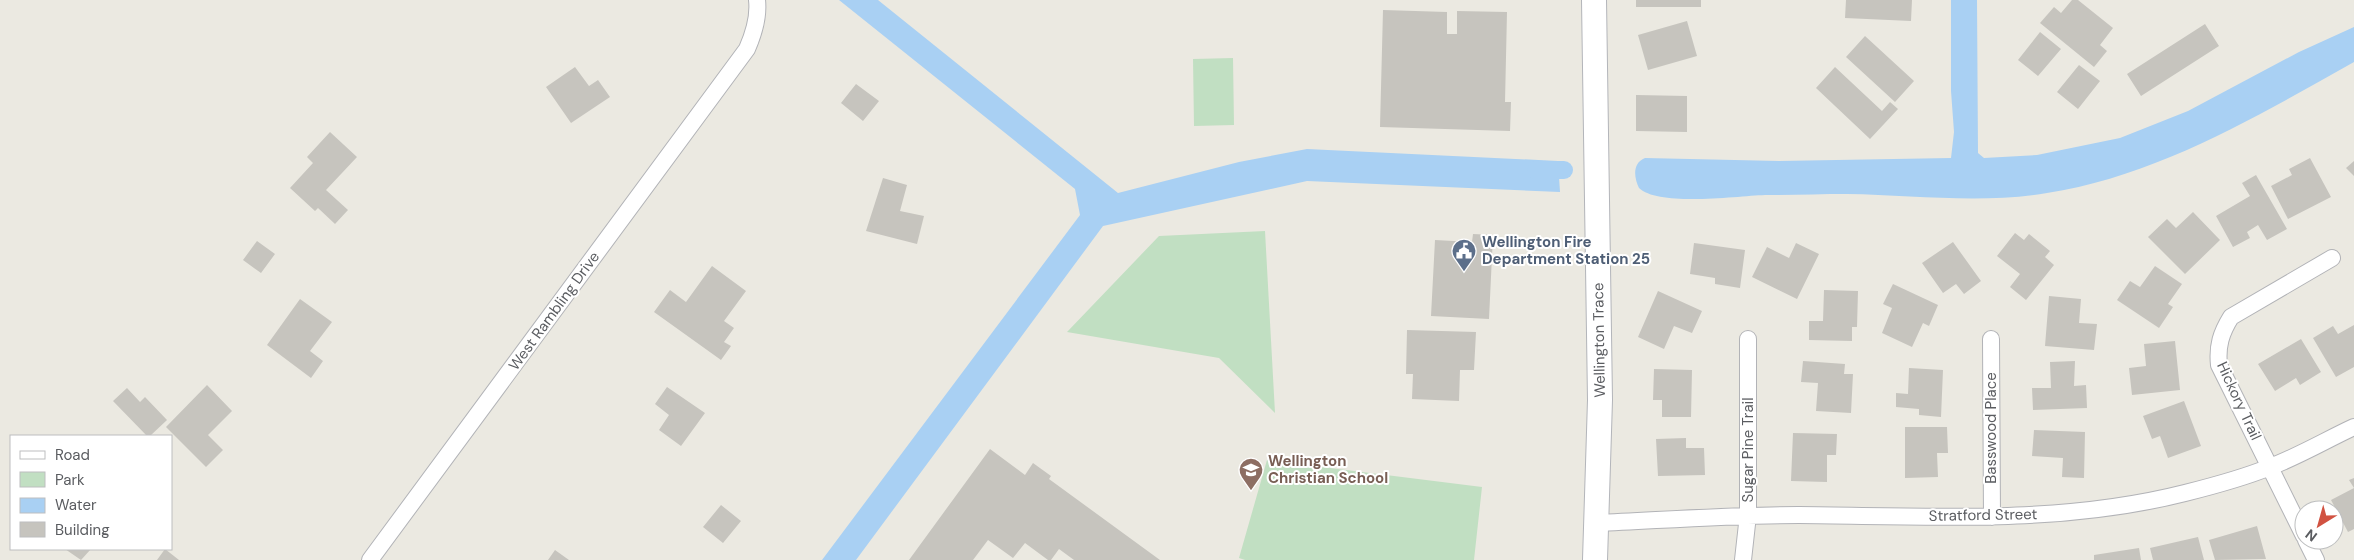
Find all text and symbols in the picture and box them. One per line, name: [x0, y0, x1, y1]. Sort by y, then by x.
place label: Wellington Fire Department Station 25: [1482, 232, 1650, 269]
public building icon: Wellington Fire Department Station 25: [1451, 238, 1477, 272]
street label: West Rambling Drive: [504, 248, 604, 374]
street label: Wellington Trace: [1588, 282, 1610, 398]
street label: Hickory Trail: [2212, 359, 2266, 443]
street label: Basswood Place: [1981, 372, 2001, 484]
street label: Sugar Pine Trail: [1738, 397, 1758, 503]
legend: [10, 435, 172, 550]
text: Road: [55, 445, 90, 465]
place label: Wellington Christian School: [1268, 451, 1388, 488]
school or university icon: Wellington Christian School: [1238, 457, 1264, 491]
text: Park: [55, 470, 85, 490]
text: Water: [55, 495, 97, 515]
north arrow: [2294, 500, 2344, 550]
street label: Stratford Street: [1928, 504, 2038, 526]
text: Building: [55, 520, 110, 540]
text: N: [2302, 525, 2321, 546]

